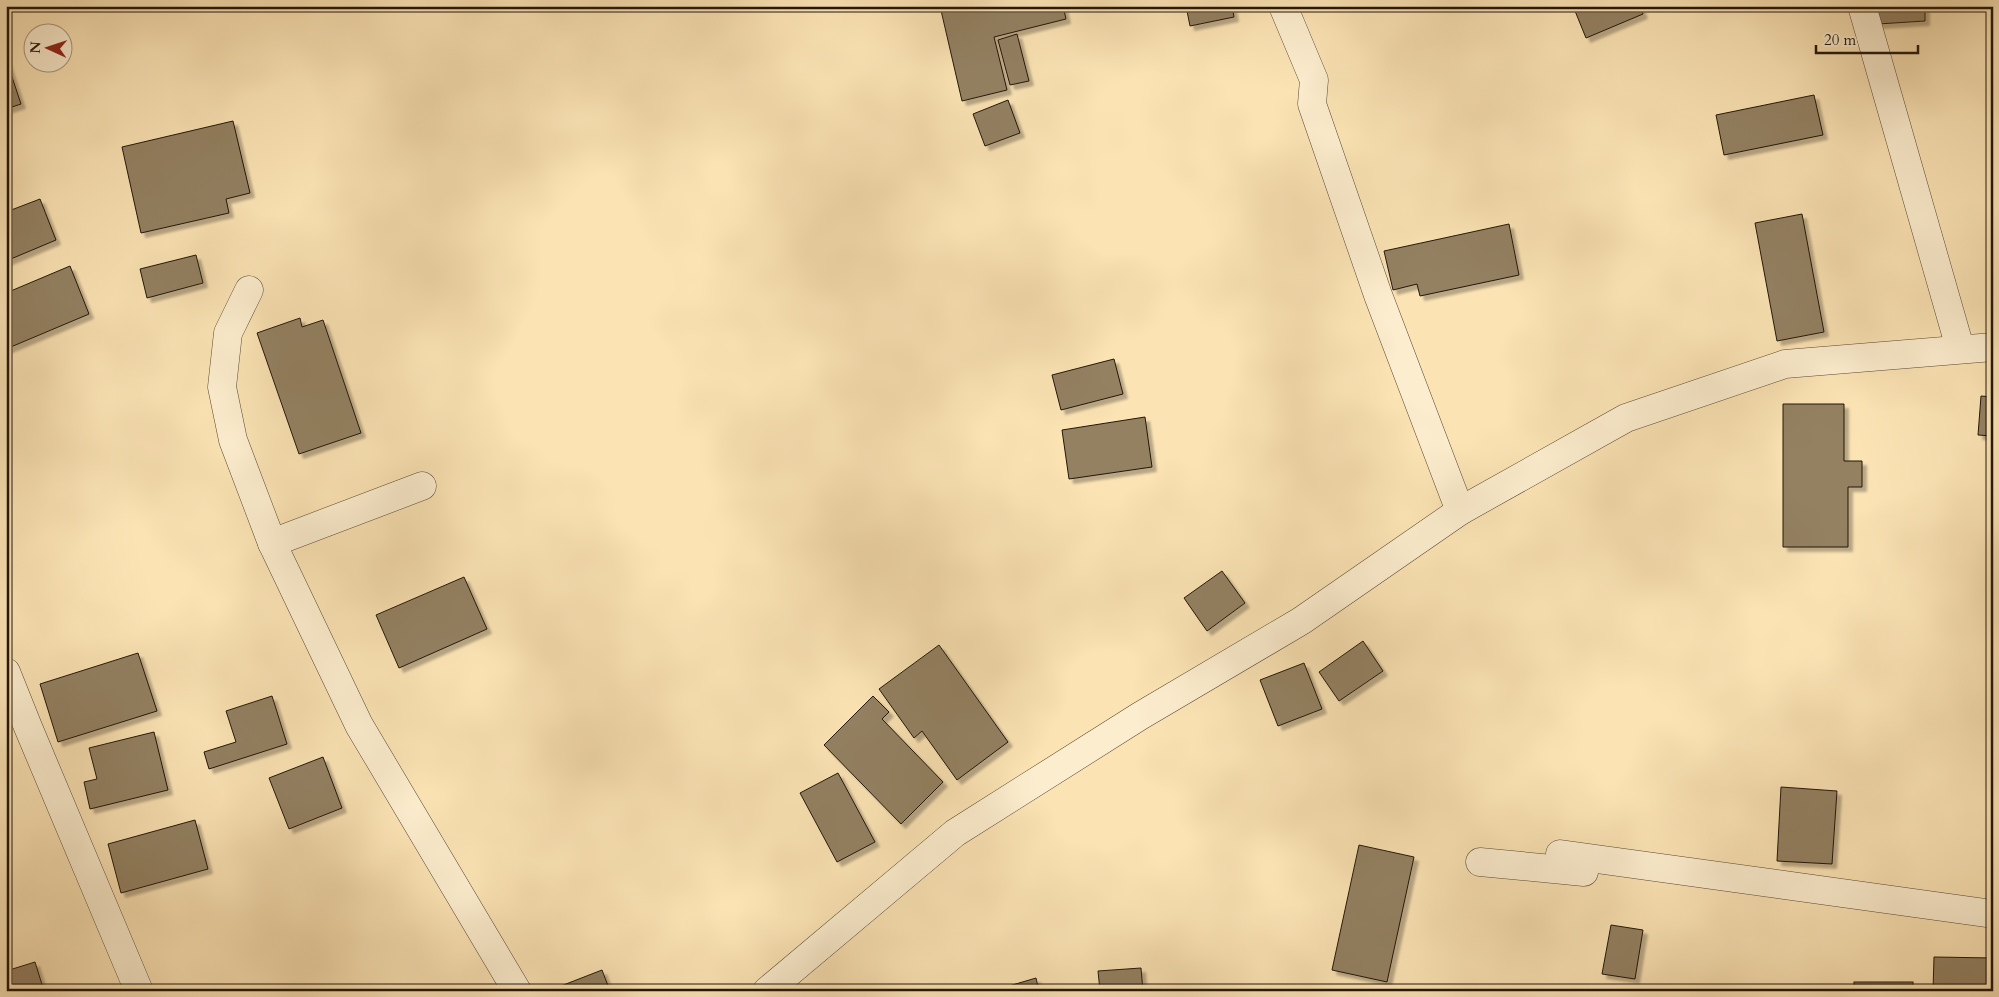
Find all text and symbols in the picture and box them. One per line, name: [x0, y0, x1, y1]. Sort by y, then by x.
north arrow: [22, 22, 72, 72]
scale bar: [1816, 22, 1919, 54]
text: 20 m: [1824, 30, 1856, 50]
text: N: [26, 41, 45, 54]

